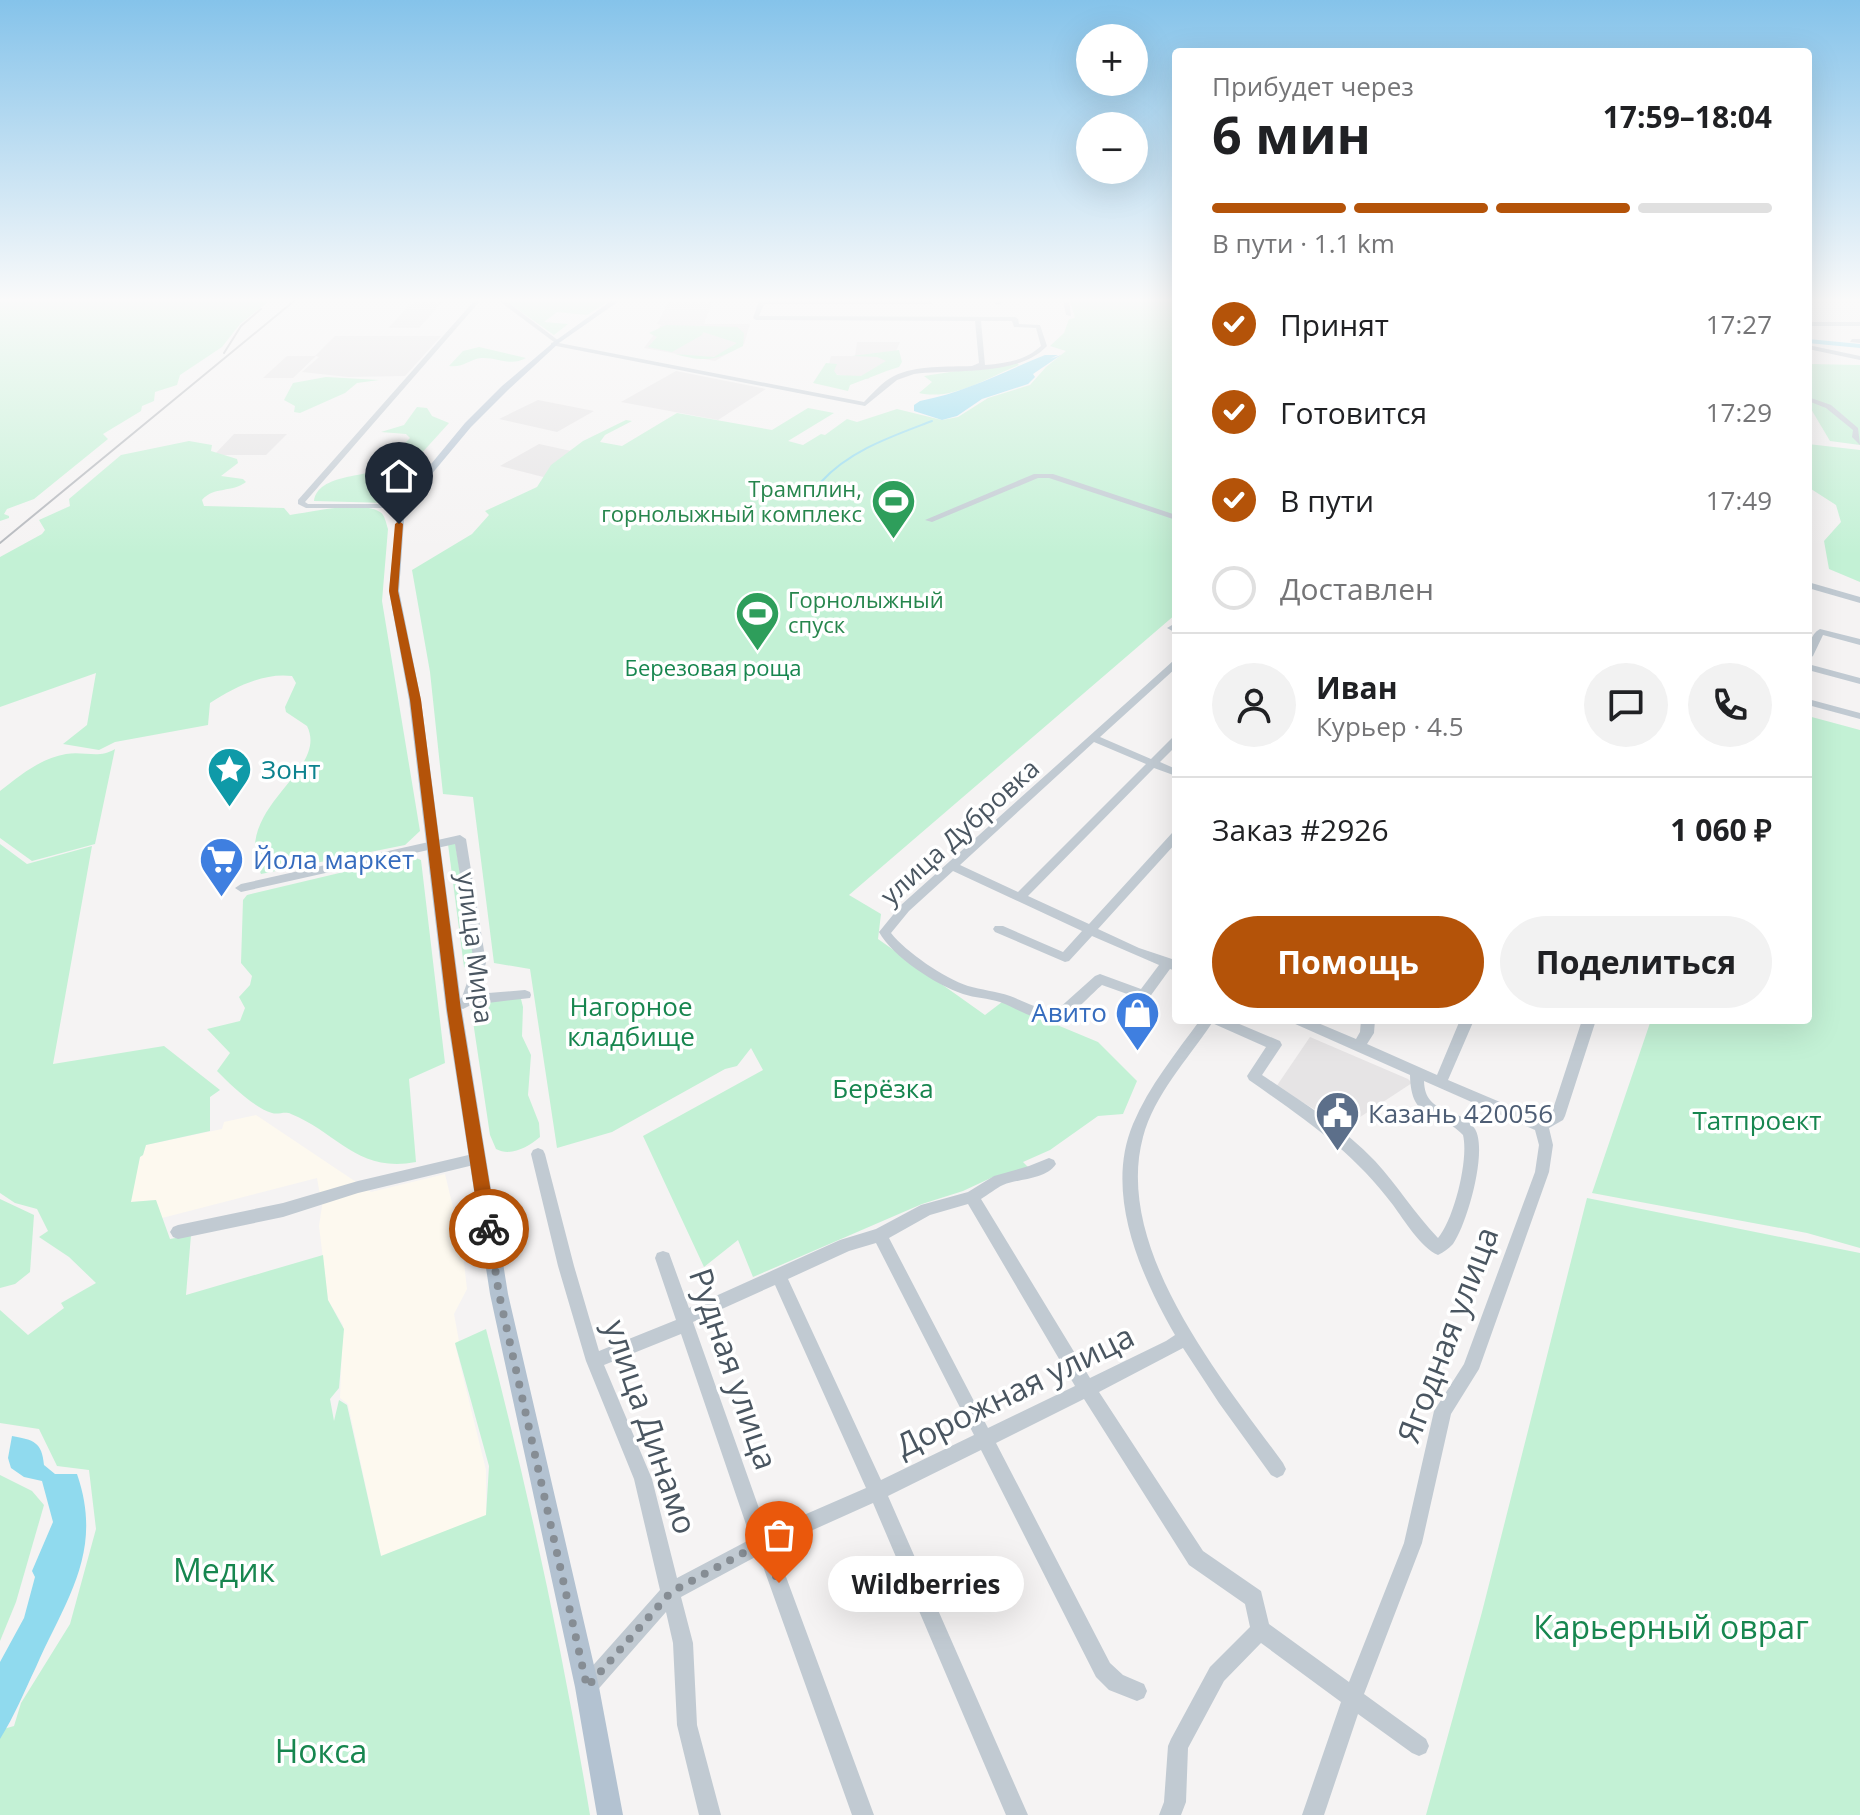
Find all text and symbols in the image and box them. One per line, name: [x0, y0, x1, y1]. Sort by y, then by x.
map controls: [1076, 24, 1148, 184]
button: +: [1076, 24, 1148, 96]
text: Прибудет через: [1212, 68, 1414, 104]
text: 17:59–18:04: [1603, 96, 1772, 137]
text: 6 мин: [1212, 98, 1371, 169]
button: −: [1076, 112, 1148, 184]
text: В пути · 1.1 km: [1212, 225, 1395, 261]
icon: check: [1212, 302, 1256, 346]
text: Принят: [1280, 304, 1389, 345]
text: 17:27: [1706, 306, 1772, 342]
icon: check: [1212, 390, 1256, 434]
text: Готовится: [1280, 392, 1427, 433]
text: 17:29: [1706, 394, 1772, 430]
pin: [365, 442, 433, 524]
icon: home: [377, 454, 421, 498]
place label: Трамплин, горнолыжный комплекс: [601, 473, 862, 528]
sports icon: Трамплин, горнолыжный комплекс: [869, 478, 917, 541]
icon: check: [1212, 478, 1256, 522]
text: В пути: [1280, 480, 1374, 521]
text: 17:49: [1706, 482, 1772, 518]
text: Доставлен: [1280, 568, 1434, 609]
place label: Горнолыжный спуск: [788, 584, 944, 639]
sports icon: Горнолыжный спуск: [733, 589, 781, 652]
park label: Березовая роща: [625, 652, 801, 682]
button: person: [1212, 663, 1296, 747]
button: chat: [1584, 663, 1668, 747]
button: phone: [1688, 663, 1772, 747]
text: Иван: [1316, 667, 1398, 708]
text: Курьер · 4.5: [1316, 708, 1464, 744]
place icon: Зонт: [206, 746, 254, 809]
street label: улица Дубровка: [872, 750, 1047, 912]
place label: Зонт: [261, 751, 321, 787]
text: Заказ #2926: [1212, 809, 1389, 850]
text: 1 060 ₽: [1670, 809, 1772, 850]
supermarket icon: Йола маркет: [198, 836, 246, 899]
place label: Йола маркет: [253, 841, 414, 877]
street label: улица Мира: [449, 870, 503, 1026]
button: Помощь: [1212, 916, 1484, 1008]
button: Поделиться: [1500, 916, 1772, 1008]
park label: Нагорное кладбище: [567, 988, 695, 1054]
shop icon: Авито: [1114, 989, 1162, 1052]
place label: Авито: [1031, 994, 1107, 1030]
park label: Берёзка: [832, 1070, 934, 1106]
public building icon: Казань 420056: [1313, 1090, 1361, 1153]
place label: Казань 420056: [1368, 1095, 1553, 1131]
park label: Татпроект: [1693, 1102, 1821, 1138]
courier: [449, 1189, 529, 1269]
icon: bike: [467, 1207, 511, 1251]
street label: Ягодная улица: [1386, 1220, 1508, 1449]
street label: Рудная улица: [680, 1262, 789, 1475]
street label: Дорожная улица: [888, 1313, 1141, 1466]
street label: улица Динамо: [595, 1314, 708, 1539]
pin: [745, 1501, 813, 1583]
icon: bag: [757, 1513, 801, 1557]
park label: Медик: [173, 1548, 275, 1591]
callout: Wildberries: [827, 1555, 1023, 1611]
text: Wildberries: [851, 1566, 1001, 1602]
park label: Карьерный овраг: [1533, 1605, 1809, 1648]
park label: Нокса: [275, 1729, 367, 1772]

